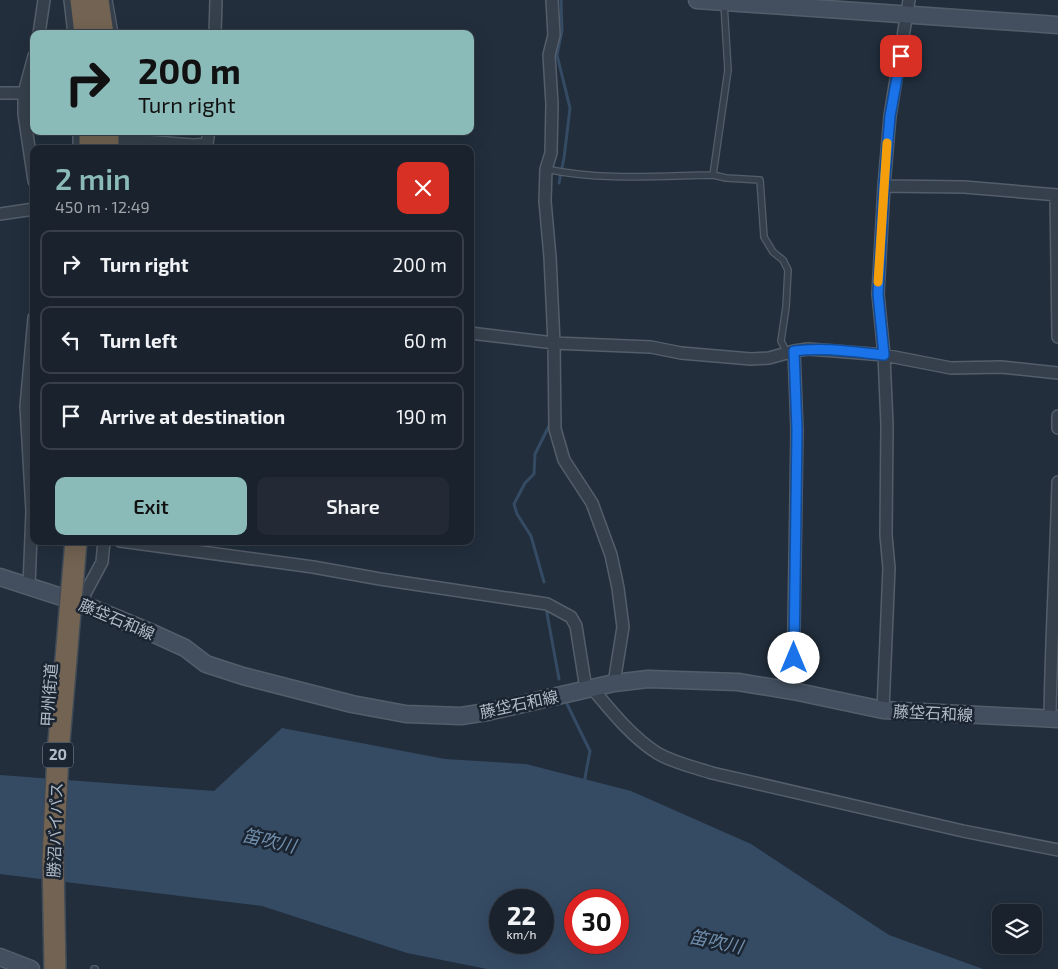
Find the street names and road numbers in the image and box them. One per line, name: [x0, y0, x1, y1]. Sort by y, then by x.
street label: 藤垈石和線: [77, 594, 158, 643]
street label: 甲州街道: [37, 662, 60, 728]
street label: 藤垈石和線: [478, 686, 560, 721]
street label: 藤垈石和線: [893, 701, 973, 724]
road number: 20: [43, 742, 73, 768]
street label: 勝沼バイパス: [43, 782, 66, 878]

